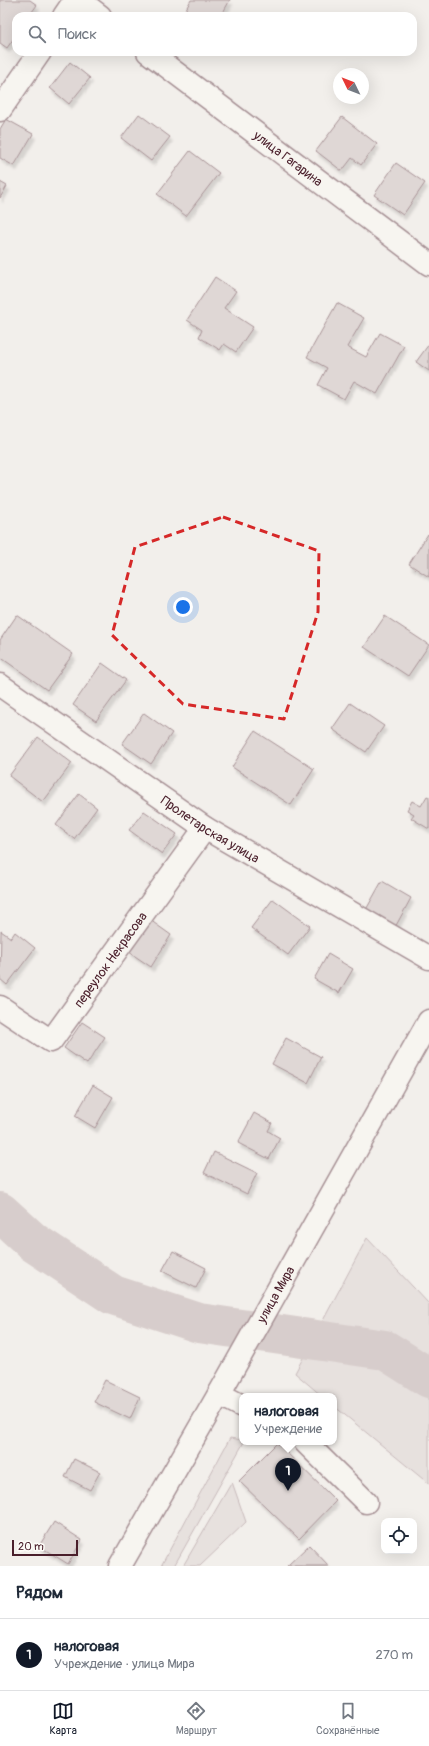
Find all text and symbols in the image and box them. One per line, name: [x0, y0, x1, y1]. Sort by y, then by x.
search box: [12, 12, 417, 56]
icon: search: [26, 23, 48, 45]
text: Поиск: [58, 25, 97, 44]
north arrow: [333, 68, 369, 104]
street label: улица Гагарина: [249, 127, 326, 190]
your location: [173, 597, 193, 617]
street label: Пролетарская улица: [157, 793, 262, 867]
street label: переулок Некрасова: [71, 909, 151, 1011]
street label: улица Мира: [253, 1263, 298, 1327]
popup: [239, 1393, 337, 1445]
text: налоговая: [254, 1402, 319, 1421]
text: Учреждение: [254, 1421, 322, 1437]
pin: 1: [275, 1458, 301, 1491]
map controls: [381, 1518, 417, 1554]
button: locate: [381, 1518, 417, 1554]
scale bar: [12, 1538, 78, 1557]
text: 20 m: [18, 1540, 44, 1553]
text: Рядом: [16, 1582, 63, 1603]
text: налоговая: [54, 1637, 119, 1656]
text: 1: [26, 1647, 32, 1663]
text: 270 m: [376, 1647, 413, 1663]
text: Учреждение · улица Мира: [54, 1656, 194, 1672]
tab: Карта: [49, 1700, 77, 1737]
tab: Маршрут: [176, 1700, 217, 1737]
tab: Сохранённые: [316, 1700, 380, 1737]

